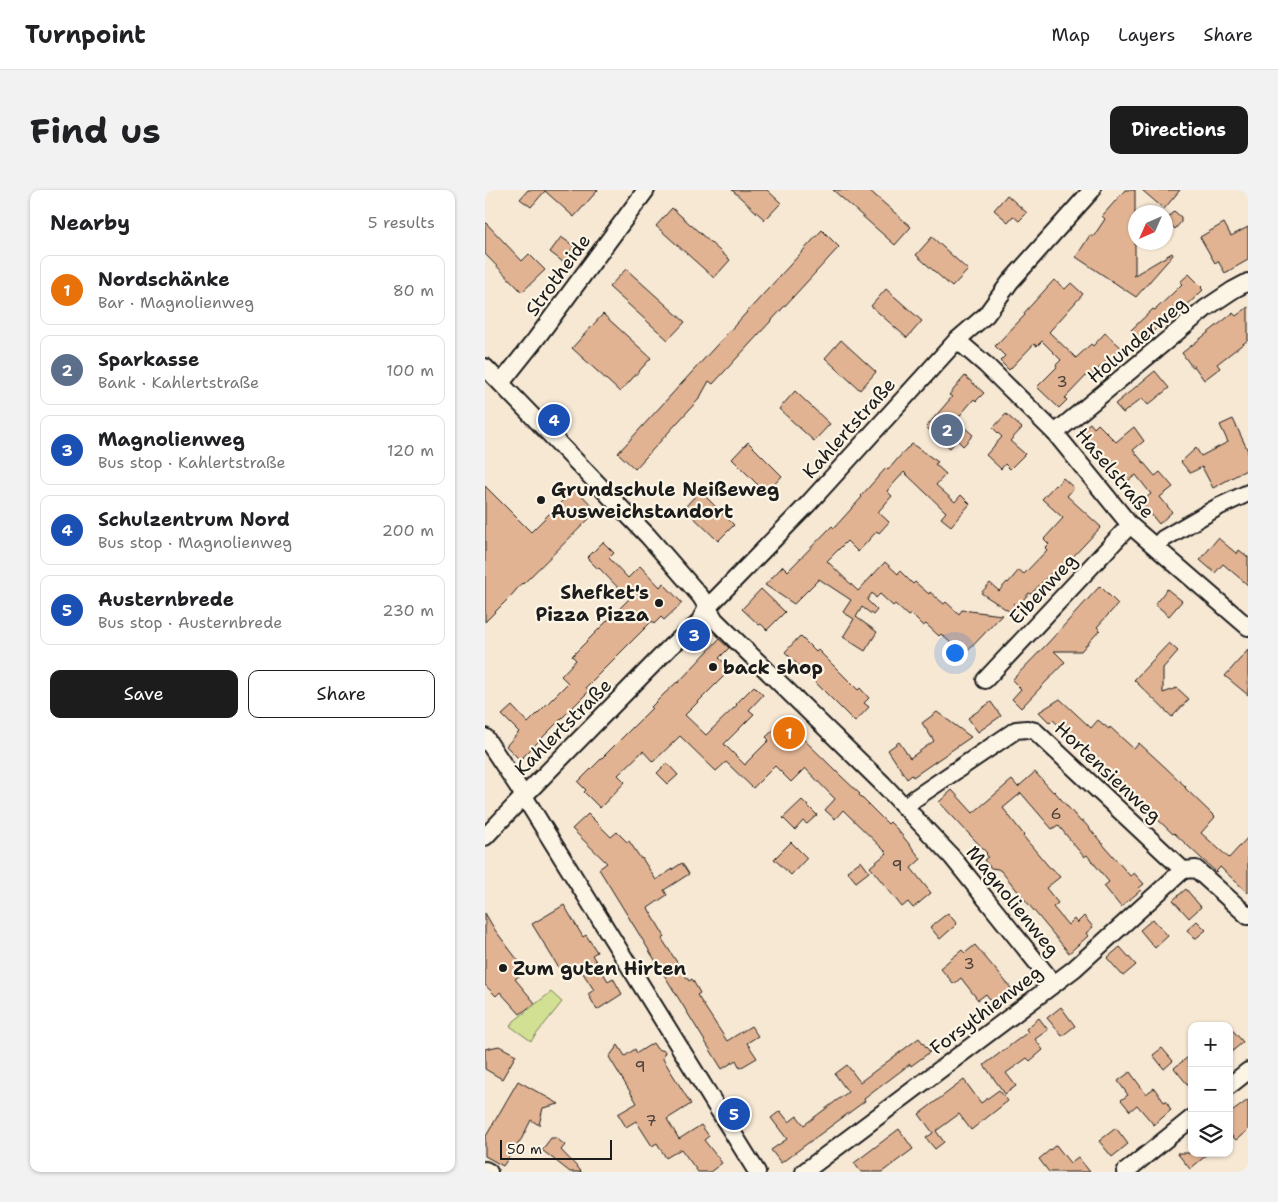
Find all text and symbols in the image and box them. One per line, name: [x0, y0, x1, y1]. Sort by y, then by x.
text: Turnpoint: [25, 19, 146, 51]
text: Map: [1052, 23, 1090, 47]
text: Layers: [1118, 23, 1175, 47]
text: Share: [1203, 23, 1253, 47]
button: Directions: [1110, 106, 1248, 154]
text: Find us: [30, 107, 161, 154]
north arrow: [1128, 205, 1173, 250]
text: Nearby: [50, 209, 130, 237]
text: 5 results: [368, 212, 435, 233]
street label: Strotheide: [520, 229, 596, 321]
text: Nordschänke: [98, 267, 230, 292]
text: 1: [63, 280, 71, 301]
text: 80 m: [393, 280, 434, 301]
street label: Holunderweg: [1082, 291, 1192, 389]
text: Bar · Magnolienweg: [98, 292, 254, 313]
text: Sparkasse: [98, 347, 199, 372]
text: 2: [61, 360, 73, 381]
text: 100 m: [386, 360, 434, 381]
house number: 3: [1056, 371, 1068, 392]
text: Bank · Kahlertstraße: [98, 372, 259, 393]
street label: Kahlertstraße: [797, 372, 901, 484]
pin: 4: [538, 401, 570, 439]
pin: 2: [931, 411, 963, 449]
street label: Haselstraße: [1070, 423, 1160, 523]
text: Magnolienweg: [98, 427, 245, 452]
text: 3: [61, 440, 73, 461]
text: 120 m: [387, 440, 434, 461]
text: Bus stop · Kahlertstraße: [98, 452, 286, 473]
place label: Grundschule Neißeweg Ausweichstandort: [551, 477, 779, 524]
marker: Grundschule Neißeweg Ausweichstandort: [535, 494, 547, 506]
text: Schulzentrum Nord: [98, 507, 290, 532]
text: 4: [61, 520, 73, 541]
text: 200 m: [382, 520, 434, 541]
text: Bus stop · Magnolienweg: [98, 532, 292, 553]
street label: Eibenweg: [1004, 548, 1082, 630]
place label: Shefket's Pizza Pizza: [535, 580, 649, 627]
text: Austernbrede: [98, 587, 234, 612]
marker: Shefket's Pizza Pizza: [653, 597, 665, 609]
text: 5: [62, 600, 72, 621]
text: 230 m: [382, 600, 434, 621]
text: Bus stop · Austernbrede: [98, 612, 282, 633]
pin: 3: [678, 616, 710, 654]
your location: [942, 640, 968, 666]
place label: back shop: [723, 655, 823, 680]
marker: back shop: [707, 661, 719, 673]
button: Save: [50, 670, 238, 718]
button: Share: [248, 670, 435, 718]
street label: Kahlertstraße: [509, 673, 617, 781]
pin: 1: [773, 714, 805, 752]
street label: Hortensienweg: [1049, 716, 1167, 828]
house number: 6: [1050, 803, 1062, 824]
street label: Magnolienweg: [961, 840, 1065, 962]
house number: 9: [891, 855, 903, 876]
house number: 3: [963, 953, 975, 974]
place label: Zum guten Hirten: [513, 956, 687, 981]
street label: Forsythienweg: [925, 960, 1047, 1060]
marker: Zum guten Hirten: [497, 962, 509, 974]
map controls: [1188, 1022, 1233, 1157]
button: +: [1188, 1022, 1233, 1067]
house number: 9: [634, 1056, 646, 1077]
button: −: [1188, 1067, 1233, 1112]
pin: 5: [718, 1095, 750, 1133]
house number: 7: [645, 1110, 657, 1131]
button: layers: [1188, 1112, 1233, 1157]
scale bar: [500, 1137, 613, 1160]
text: 50 m: [507, 1140, 542, 1158]

